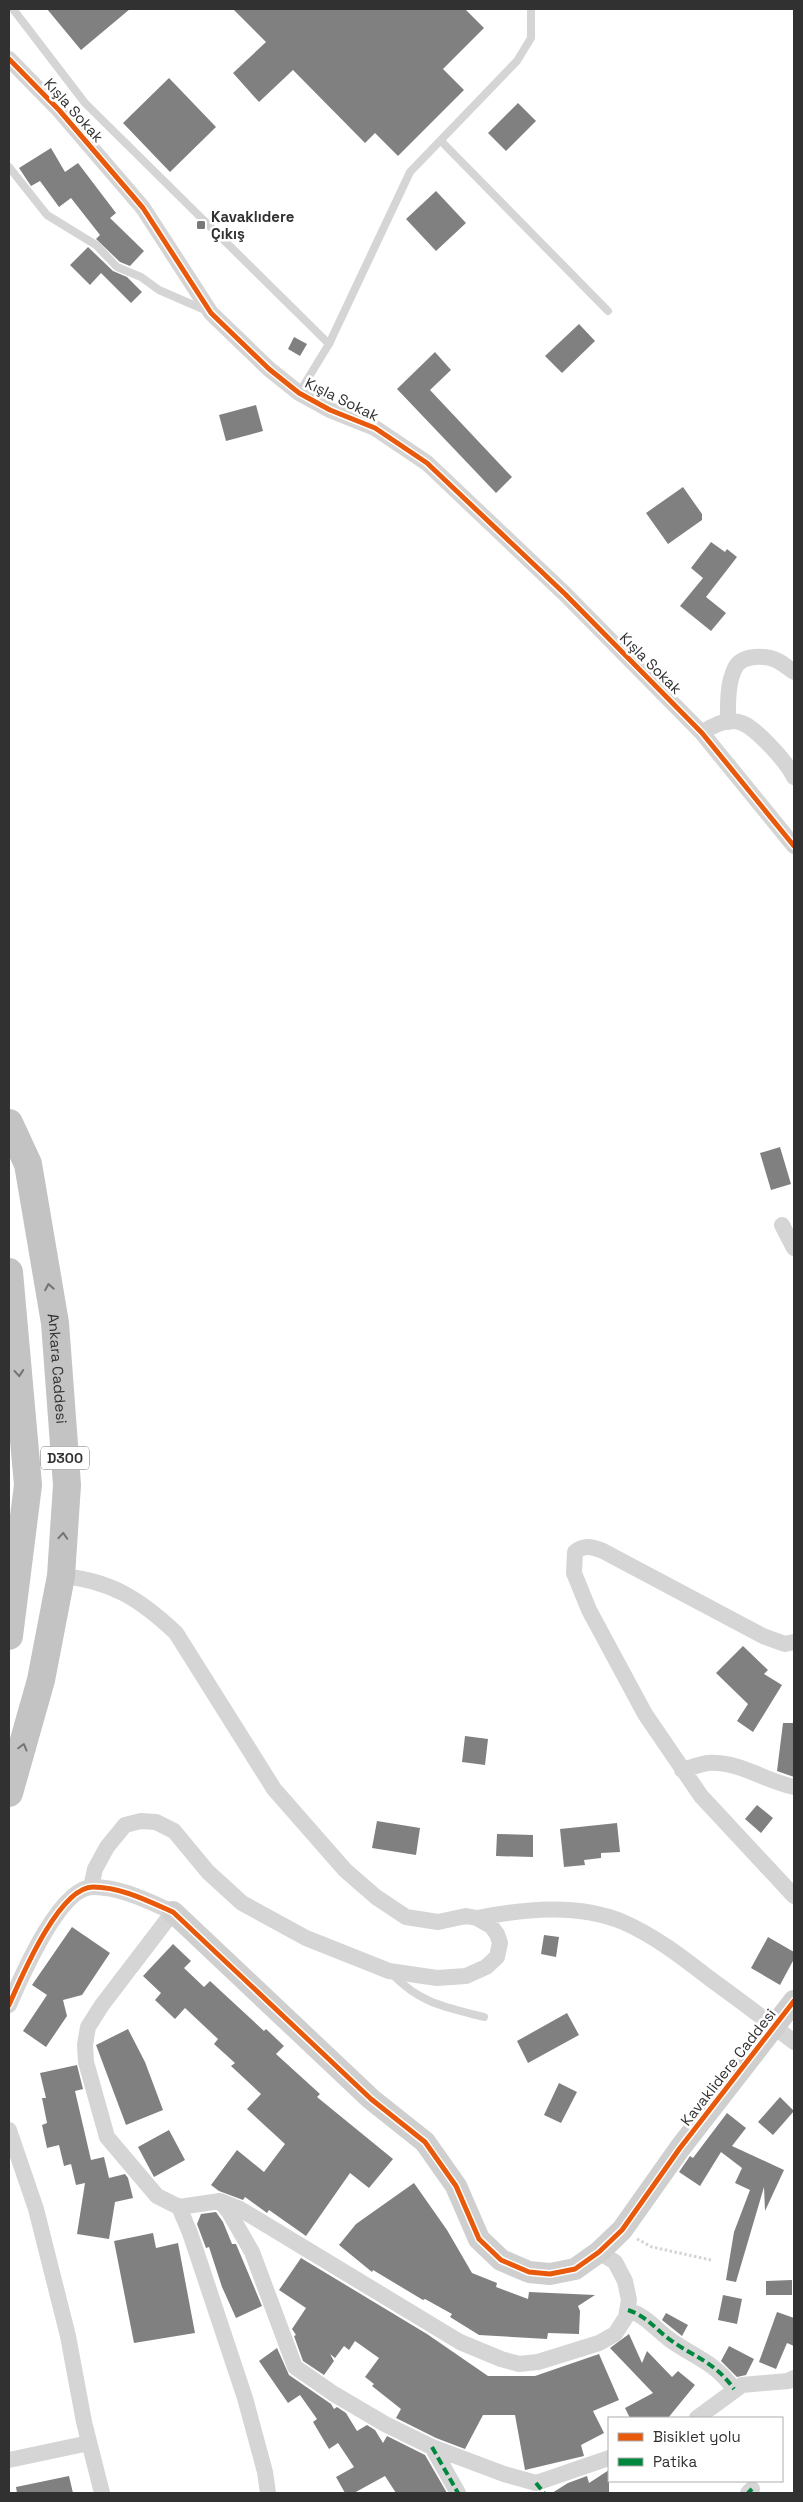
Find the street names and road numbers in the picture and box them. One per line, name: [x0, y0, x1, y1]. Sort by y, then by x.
street label: Kışla Sokak: [40, 74, 108, 146]
street label: Kışla Sokak: [302, 373, 382, 425]
street label: Kışla Sokak: [616, 628, 686, 698]
street label: Ankara Caddesi: [44, 1312, 72, 1424]
road number: D300: [41, 1446, 89, 1470]
street label: Kavaklidere Caddesi: [676, 2005, 780, 2129]

